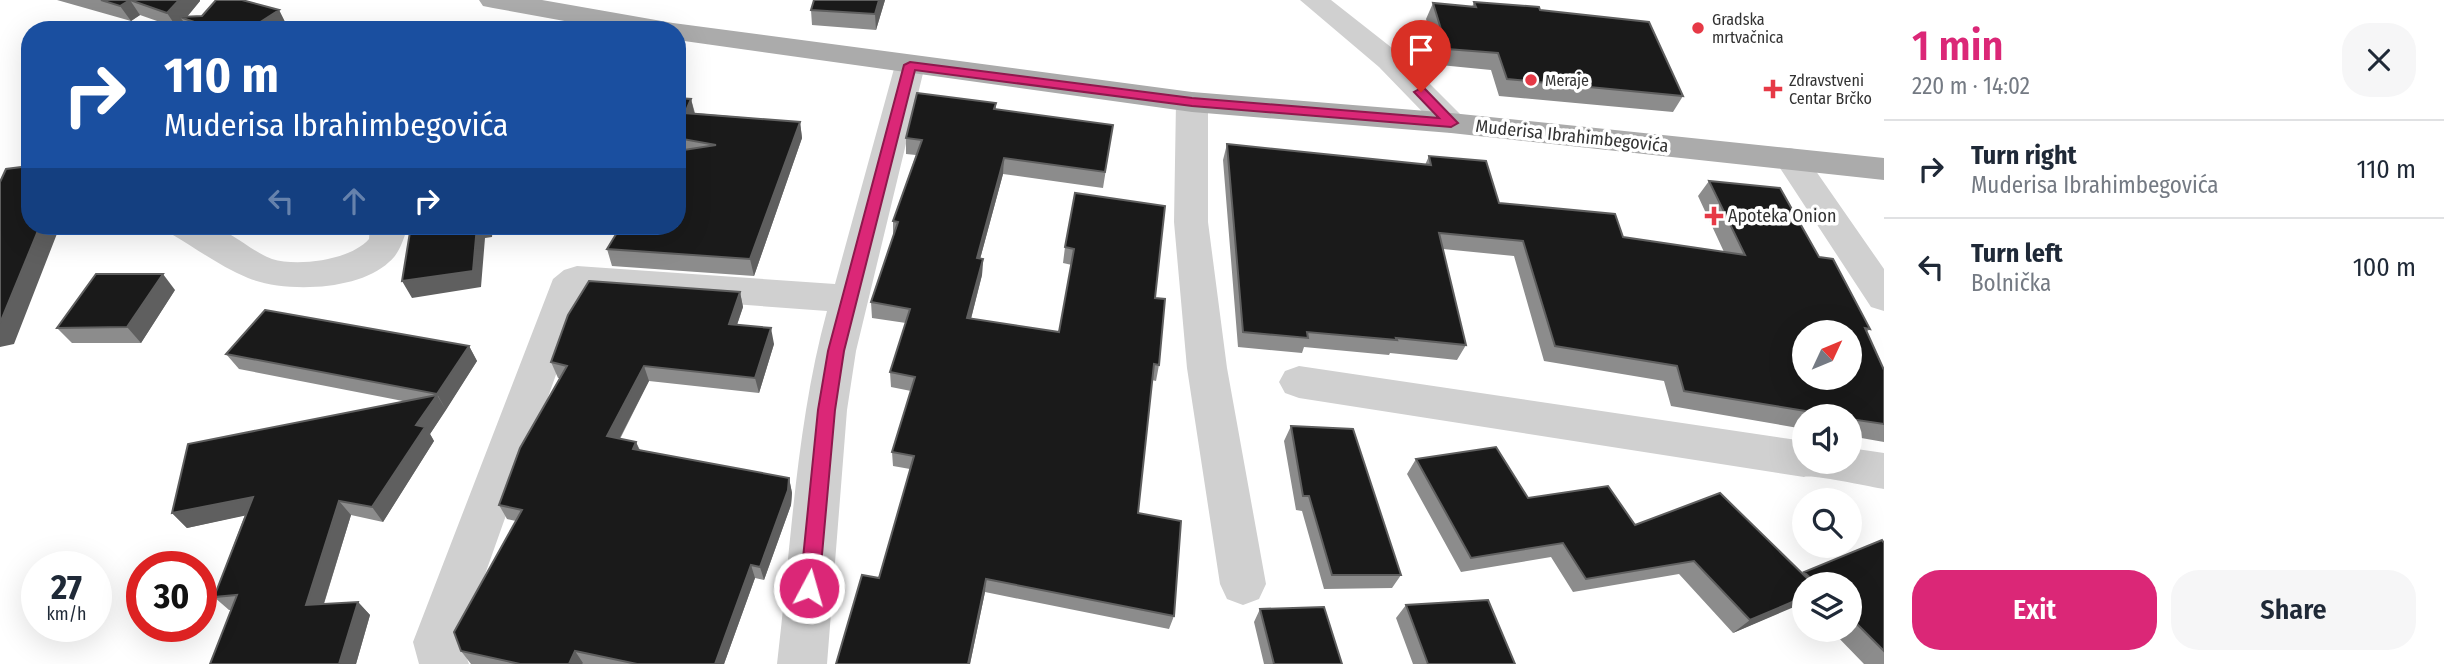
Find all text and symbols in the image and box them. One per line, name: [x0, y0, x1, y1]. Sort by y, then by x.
place label: Gradska mrtvačnica: [1712, 10, 1784, 47]
pin: [1391, 20, 1451, 92]
marker: Gradska mrtvačnica: [1690, 20, 1706, 36]
text: 1 min: [1912, 21, 2003, 71]
button: close: [2342, 23, 2416, 97]
icon: arrive: [1402, 31, 1440, 69]
text: 110 m: [164, 46, 279, 105]
icon: right: [49, 49, 140, 140]
place label: Meraje: [1545, 71, 1589, 90]
place label: Zdravstveni Centar Brčko: [1789, 71, 1872, 108]
marker: Meraje: [1523, 72, 1539, 88]
text: 220 m · 14:02: [1912, 72, 2030, 100]
marker: Zdravstveni Centar Brčko: [1763, 79, 1783, 99]
text: Muderisa Ibrahimbegovića: [164, 106, 509, 144]
street label: Muderisa Ibrahimbegovića: [1474, 115, 1670, 157]
text: Turn right: [1971, 140, 2077, 171]
icon: right: [1912, 150, 1950, 188]
text: 110 m: [2356, 154, 2416, 185]
text: Muderisa Ibrahimbegovića: [1971, 171, 2219, 199]
icon: left: [262, 182, 300, 220]
icon: ahead: [335, 182, 373, 220]
icon: right: [408, 182, 446, 220]
place label: Apoteka Onion: [1728, 205, 1836, 227]
marker: Apoteka Onion: [1706, 208, 1722, 224]
text: Turn left: [1971, 238, 2063, 269]
icon: left: [1912, 248, 1950, 286]
text: 100 m: [2353, 252, 2416, 283]
text: Bolnička: [1971, 269, 2051, 297]
north arrow: [1792, 320, 1862, 390]
map controls: [1792, 320, 1862, 642]
button: sound: [1792, 404, 1862, 474]
button: search: [1792, 488, 1862, 558]
speed limit sign: 30: [126, 551, 217, 642]
position arrow: [772, 551, 846, 625]
text: 27: [51, 566, 82, 608]
button: Exit: [1912, 570, 2157, 650]
button: Share: [2171, 570, 2416, 650]
button: layers: [1792, 572, 1862, 642]
text: km/h: [46, 603, 87, 625]

